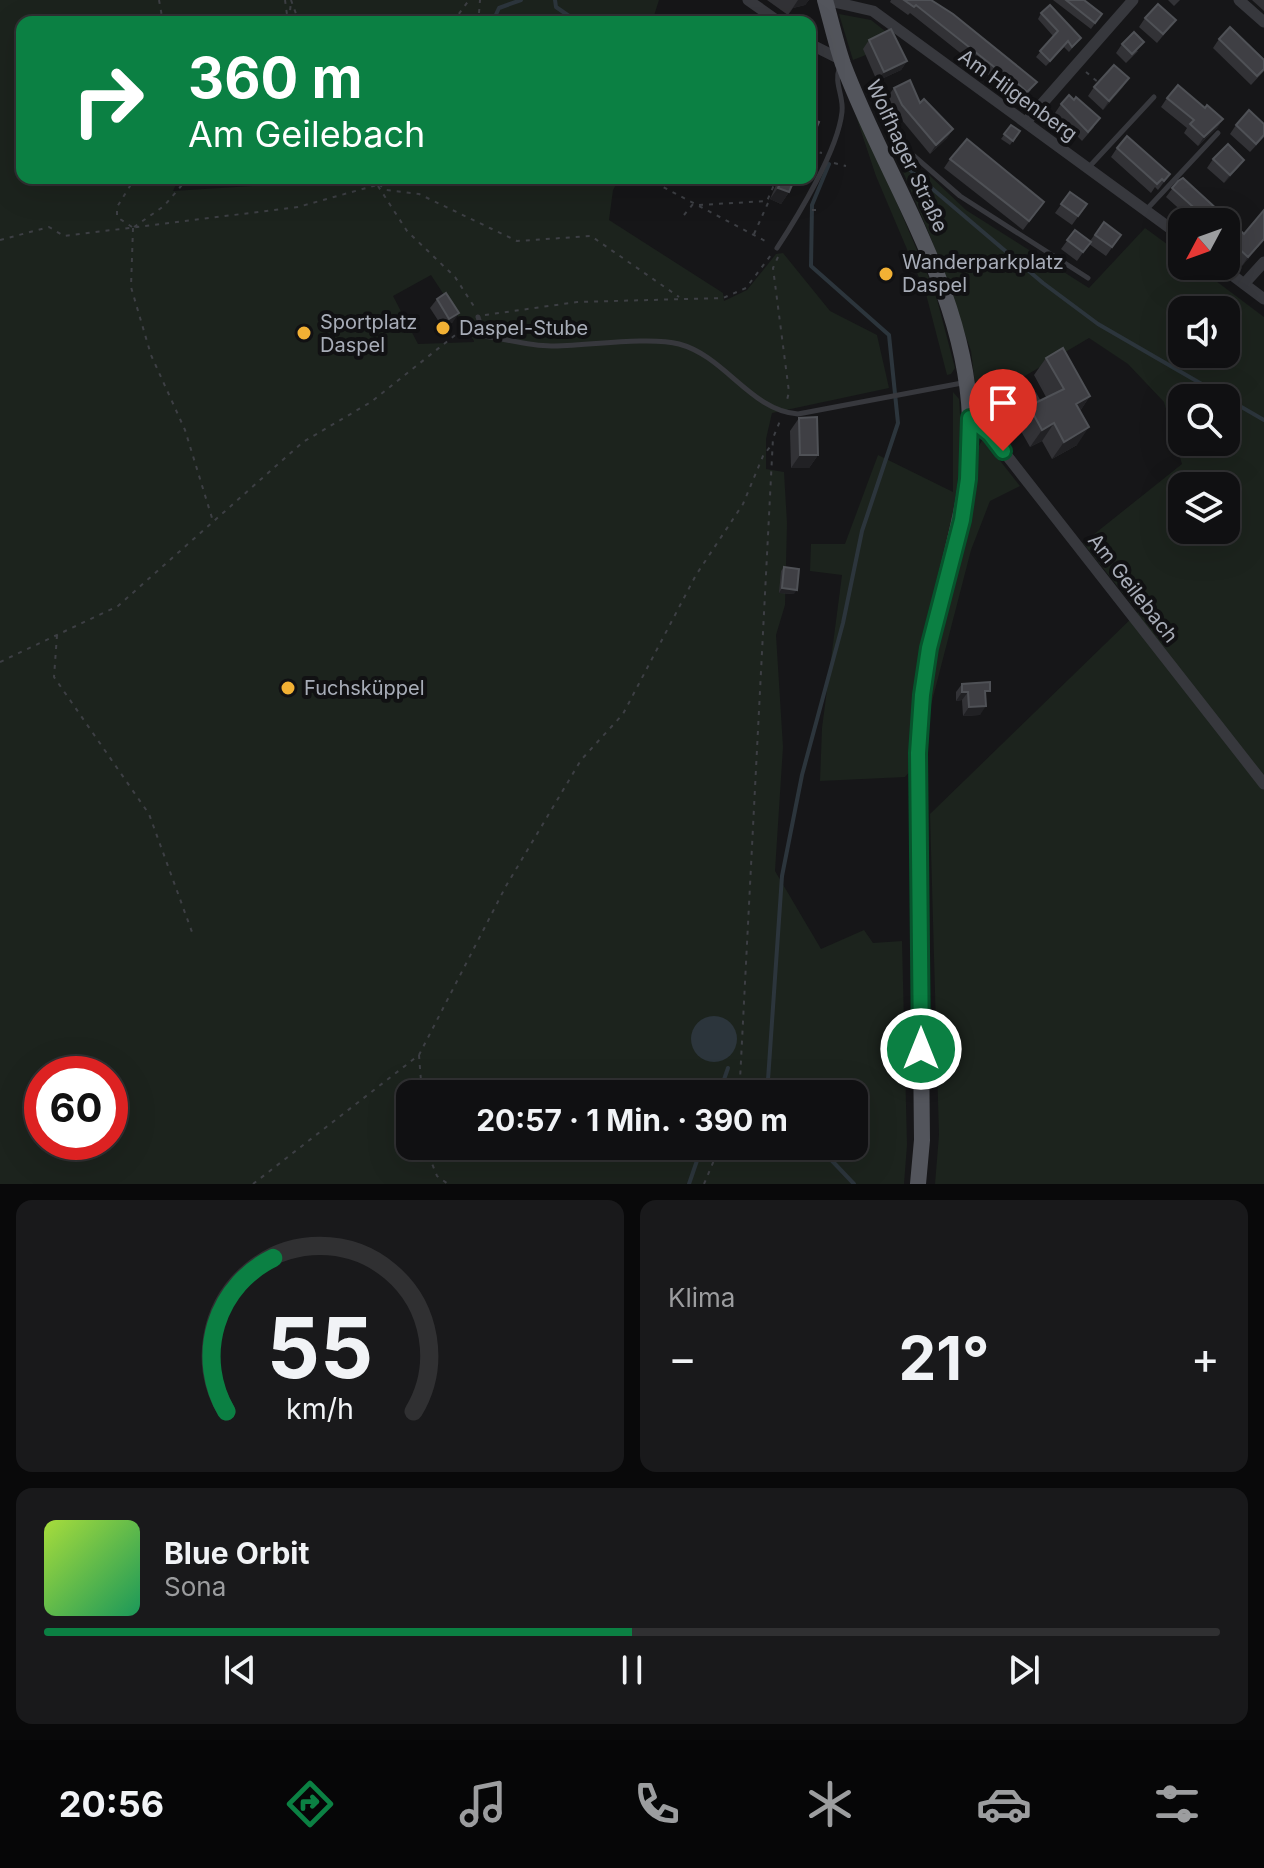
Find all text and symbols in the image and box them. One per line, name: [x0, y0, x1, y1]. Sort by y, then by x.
text: 360 m: [188, 44, 363, 112]
street label: Am Hilgenberg: [954, 44, 1082, 146]
icon: right: [56, 48, 160, 152]
street label: Wolfhager Straße: [861, 76, 953, 236]
text: Am Geilebach: [188, 112, 425, 156]
north arrow: [1168, 208, 1240, 280]
map controls: [1168, 208, 1240, 544]
place label: Wanderparkplatz Daspel: [902, 250, 1064, 297]
marker: Wanderparkplatz Daspel: [877, 265, 895, 283]
button: sound: [1168, 296, 1240, 368]
place label: Sportplatz Daspel: [320, 310, 417, 357]
place label: Daspel-Stube: [459, 316, 588, 340]
marker: Daspel-Stube: [434, 319, 452, 337]
marker: Sportplatz Daspel: [295, 324, 313, 342]
pin: [969, 369, 1037, 451]
icon: arrive: [981, 381, 1025, 425]
button: search: [1168, 384, 1240, 456]
button: layers: [1168, 472, 1240, 544]
street label: Am Geilebach: [1083, 529, 1183, 647]
place label: Fuchsküppel: [304, 676, 425, 700]
marker: Fuchsküppel: [279, 679, 297, 697]
position arrow: [879, 1007, 963, 1091]
speed limit sign: 60: [24, 1056, 128, 1160]
text: 20:57 · 1 Min. · 390 m: [476, 1102, 788, 1138]
text: Klima: [668, 1282, 735, 1313]
text: 55: [267, 1297, 373, 1398]
text: 21°: [898, 1322, 990, 1394]
text: −: [668, 1331, 697, 1385]
text: +: [1191, 1331, 1220, 1385]
text: km/h: [286, 1391, 354, 1426]
text: Blue Orbit: [164, 1535, 309, 1571]
text: Sona: [164, 1571, 226, 1602]
icon: previous: [218, 1648, 262, 1692]
icon: pause: [610, 1648, 654, 1692]
icon: next: [1002, 1648, 1046, 1692]
icon: directions: [282, 1776, 338, 1832]
icon: music: [455, 1776, 511, 1832]
icon: phone: [629, 1776, 685, 1832]
icon: climate: [802, 1776, 858, 1832]
icon: car: [976, 1776, 1032, 1832]
icon: filters: [1149, 1776, 1205, 1832]
text: 20:56: [59, 1782, 164, 1826]

